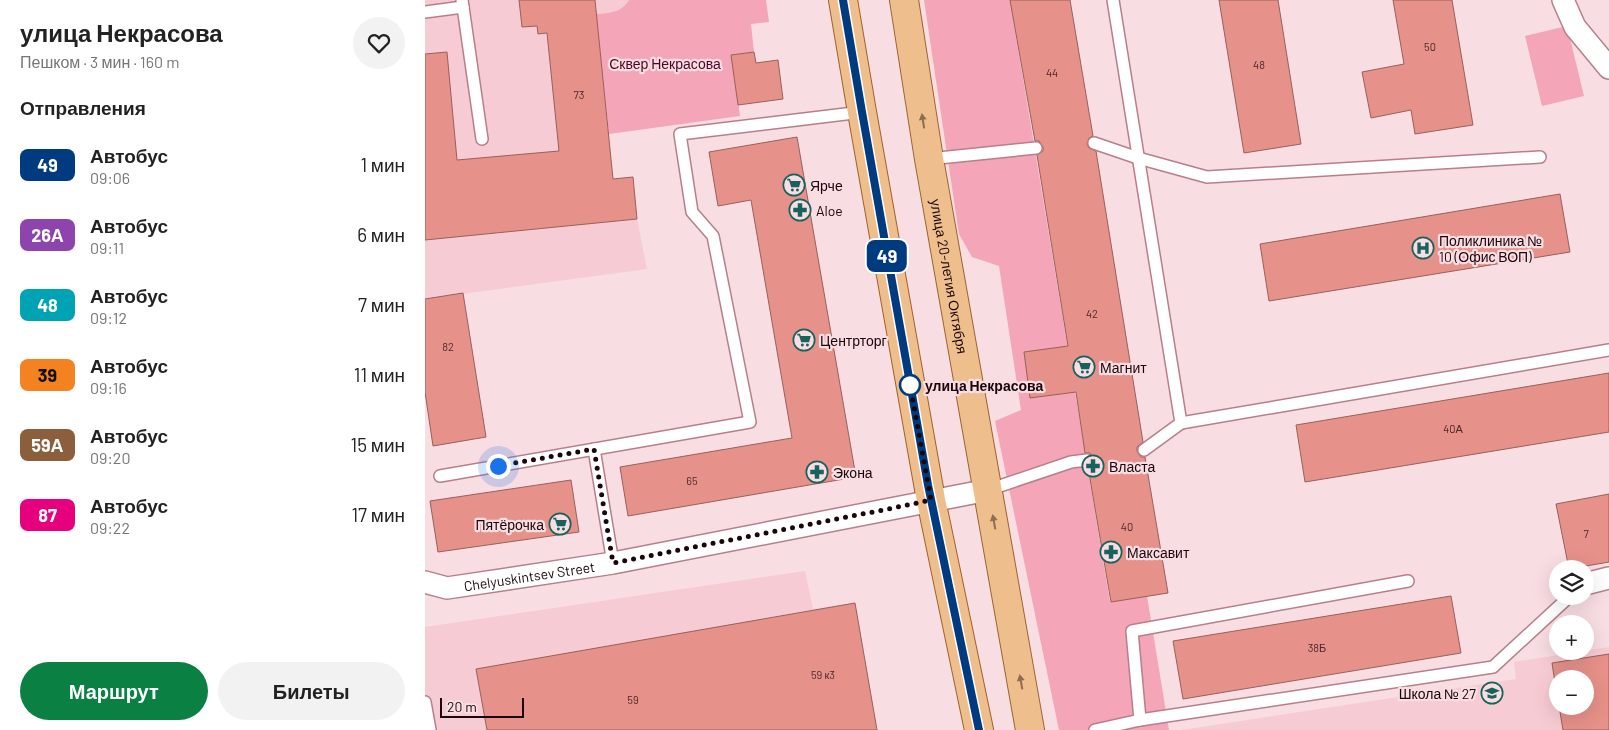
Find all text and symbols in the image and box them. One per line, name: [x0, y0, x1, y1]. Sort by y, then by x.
button: heart: [353, 17, 405, 69]
text: улица Некрасова: [20, 18, 223, 47]
house number: 50: [1424, 40, 1436, 53]
text: Пешком · 3 мин · 160 m: [20, 52, 179, 71]
park label: Сквер Некрасова: [609, 55, 721, 72]
house number: 48: [1253, 58, 1265, 71]
house number: 44: [1046, 66, 1058, 79]
house number: 73: [574, 88, 584, 101]
text: Отправления: [20, 96, 146, 119]
one-way arrow: [918, 112, 926, 128]
text: Автобус: [90, 144, 168, 167]
text: 1 мин: [360, 153, 405, 176]
text: 49: [37, 154, 58, 176]
text: 09:06: [90, 168, 130, 187]
supermarket icon: Ярче: [782, 173, 806, 197]
place label: Ярче: [810, 177, 843, 194]
street label: улица 20-летия Октября: [928, 197, 972, 355]
pharmacy icon: Aloe: [788, 198, 812, 222]
place label: Aloe: [816, 202, 843, 219]
text: Автобус: [90, 214, 168, 237]
text: 6 мин: [357, 223, 405, 246]
text: 26А: [31, 224, 64, 246]
place label: Поликлиника № 10 (Офис ВОП): [1439, 232, 1542, 265]
hospital icon: Поликлиника № 10 (Офис ВОП): [1411, 236, 1435, 260]
text: 09:11: [90, 238, 124, 257]
line badge: 49: [865, 240, 909, 272]
text: 49: [877, 245, 897, 267]
text: Автобус: [90, 284, 168, 307]
text: 7 мин: [358, 293, 405, 316]
text: 48: [37, 294, 58, 316]
house number: 42: [1086, 307, 1098, 320]
text: 09:12: [90, 308, 127, 327]
supermarket icon: Центрторг: [792, 328, 816, 352]
place label: Центрторг: [820, 332, 887, 349]
house number: 82: [442, 340, 454, 353]
text: Автобус: [90, 354, 168, 377]
supermarket icon: Магнит: [1072, 355, 1096, 379]
place label: Магнит: [1100, 359, 1147, 376]
text: 11 мин: [354, 363, 405, 386]
text: 39: [38, 364, 57, 386]
marker: улица Некрасова: [899, 374, 921, 396]
place label: улица Некрасова: [925, 377, 1043, 394]
text: 09:16: [90, 378, 127, 397]
house number: 40А: [1443, 422, 1463, 435]
text: Автобус: [90, 424, 168, 447]
text: 15 мин: [351, 433, 405, 456]
text: 59А: [31, 434, 64, 456]
text: 09:20: [90, 448, 130, 467]
your location: [486, 454, 511, 479]
pharmacy icon: Власта: [1081, 454, 1105, 478]
place label: Власта: [1109, 458, 1156, 475]
pharmacy icon: Экона: [805, 460, 829, 484]
place label: Экона: [833, 464, 873, 481]
house number: 65: [686, 474, 698, 487]
text: Автобус: [90, 494, 168, 517]
text: 17 мин: [351, 503, 405, 526]
text: 87: [38, 504, 57, 526]
supermarket icon: Пятёрочка: [548, 512, 572, 536]
one-way arrow: [989, 513, 997, 529]
place label: Пятёрочка: [475, 516, 544, 533]
text: 09:22: [90, 518, 130, 537]
house number: 40: [1121, 520, 1133, 533]
house number: 7: [1583, 527, 1589, 540]
pharmacy icon: Максавит: [1099, 540, 1123, 564]
place label: Максавит: [1127, 544, 1190, 561]
street label: Chelyuskintsev Street: [463, 557, 596, 594]
map controls: [1549, 560, 1594, 715]
button: layers: [1549, 560, 1594, 605]
button: +: [1549, 615, 1594, 660]
house number: 38Б: [1308, 641, 1326, 654]
button: Маршрут: [20, 662, 208, 720]
button: Билеты: [218, 662, 405, 720]
house number: 59 к3: [811, 668, 835, 681]
button: −: [1549, 670, 1594, 715]
one-way arrow: [1017, 674, 1025, 690]
school or university icon: Школа № 27: [1480, 681, 1504, 705]
place label: Школа № 27: [1399, 685, 1476, 702]
house number: 59: [627, 693, 639, 706]
scale bar: [440, 695, 524, 718]
text: 20 m: [447, 698, 477, 715]

